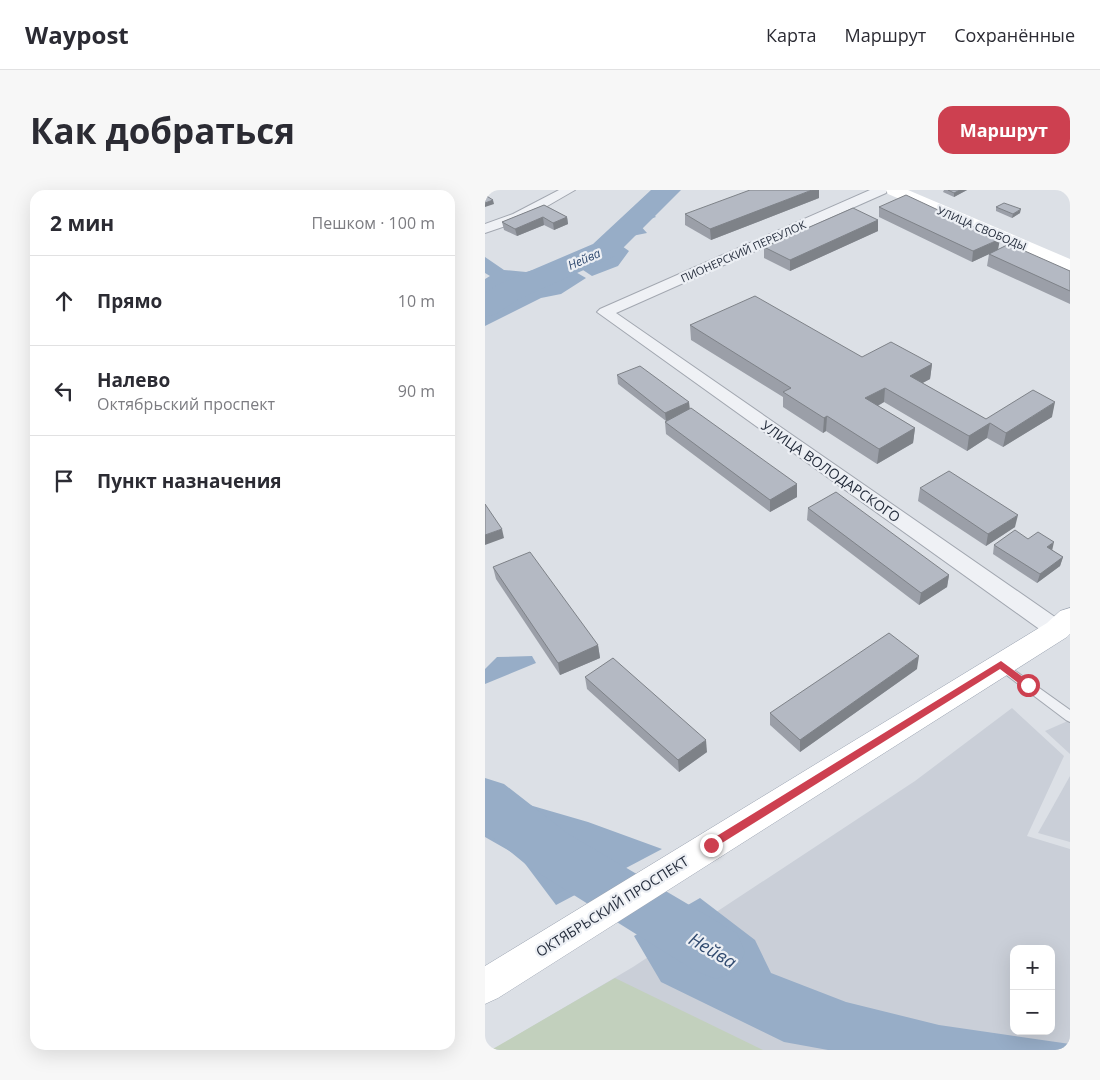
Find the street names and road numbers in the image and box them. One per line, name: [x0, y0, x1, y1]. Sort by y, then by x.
street label: УЛИЦА СВОБОДЫ: [935, 202, 1029, 254]
street label: ПИОНЕРСКИЙ ПЕРЕУЛОК: [678, 216, 808, 285]
street label: УЛИЦА ВОЛОДАРСКОГО: [758, 416, 904, 526]
street label: ОКТЯБРЬСКИЙ ПРОСПЕКТ: [532, 851, 692, 961]

